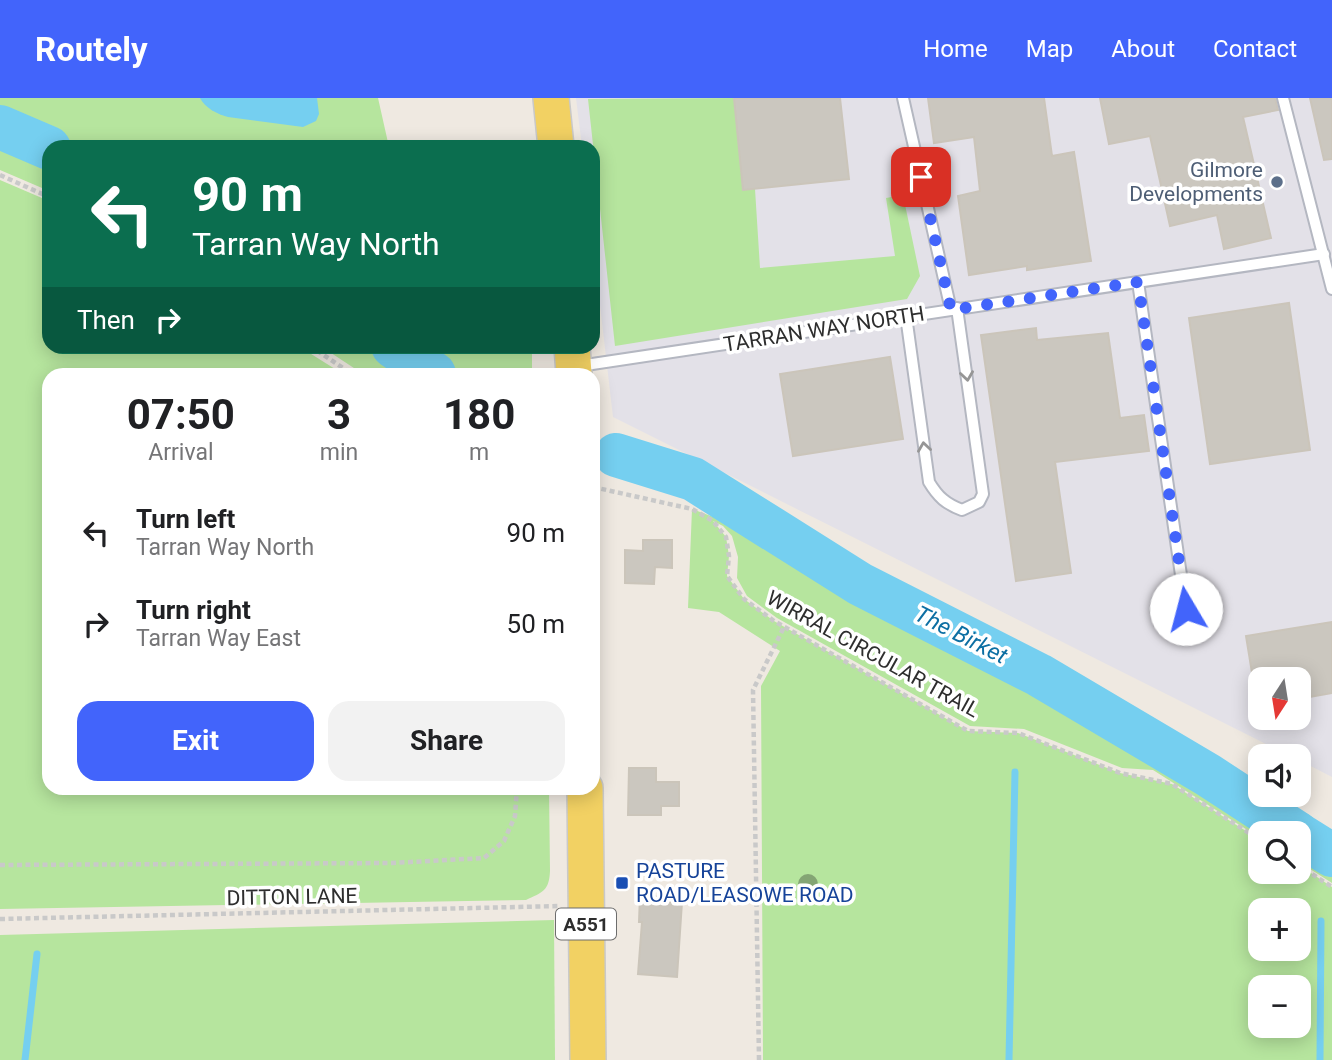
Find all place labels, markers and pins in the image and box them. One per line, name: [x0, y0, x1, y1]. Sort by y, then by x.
pin: [891, 147, 951, 207]
place label: Gilmore Developments: [1129, 158, 1263, 206]
marker: Gilmore Developments: [1269, 174, 1285, 190]
place label: PASTURE ROAD/LEASOWE ROAD: [636, 859, 854, 907]
marker: PASTURE ROAD/LEASOWE ROAD: [614, 875, 630, 891]

